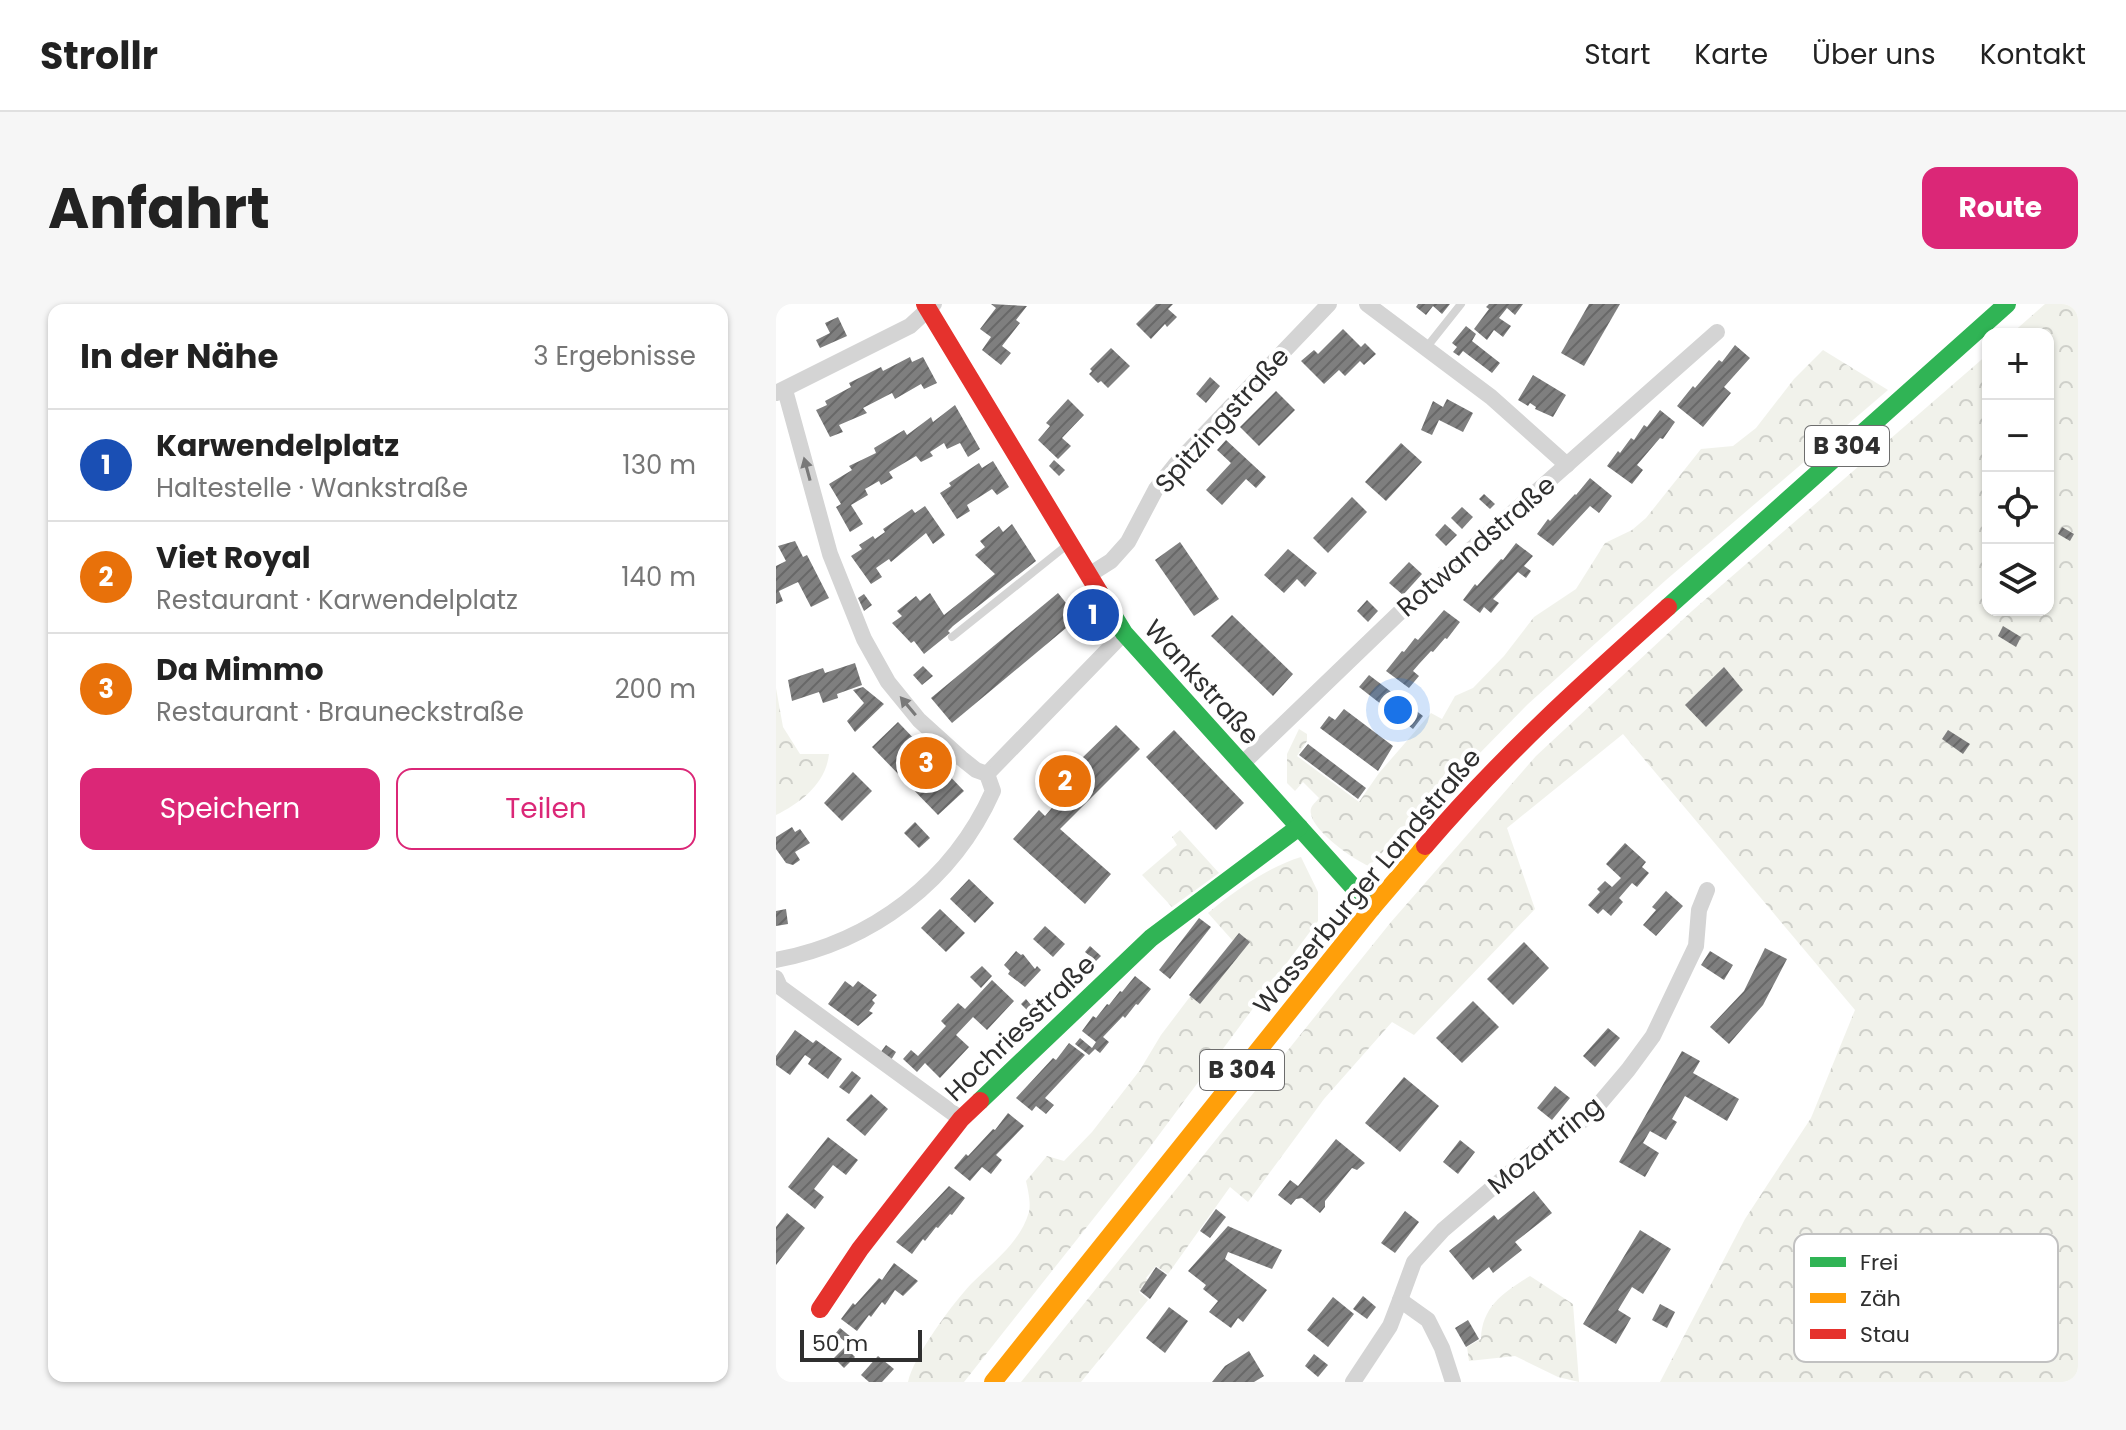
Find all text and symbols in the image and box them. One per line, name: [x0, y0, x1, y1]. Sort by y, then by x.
text: Strollr: [40, 29, 158, 82]
text: Start: [1584, 35, 1650, 74]
text: Karte: [1694, 35, 1768, 74]
text: Über uns: [1812, 35, 1936, 74]
text: Kontakt: [1980, 35, 2086, 74]
button: Route: [1922, 167, 2078, 249]
text: Anfahrt: [48, 169, 270, 248]
map controls: [1982, 328, 2054, 616]
button: +: [1982, 328, 2054, 400]
text: In der Nähe: [80, 332, 278, 380]
text: 3 Ergebnisse: [533, 338, 696, 374]
street label: Spitzingstraße: [1147, 339, 1297, 501]
button: −: [1982, 400, 2054, 472]
text: Karwendelplatz: [156, 424, 399, 467]
road number: B 304: [1805, 426, 1889, 466]
text: 1: [101, 447, 111, 483]
text: 130 m: [622, 447, 696, 483]
one-way arrow: [800, 457, 812, 482]
street label: Rotwandstraße: [1389, 467, 1563, 625]
text: Haltestelle · Wankstraße: [156, 470, 468, 506]
button: locate: [1982, 472, 2054, 544]
text: Viet Royal: [156, 536, 311, 579]
button: layers: [1982, 544, 2054, 616]
text: 2: [99, 559, 113, 595]
text: 140 m: [621, 559, 696, 595]
text: Restaurant · Karwendelplatz: [156, 582, 518, 618]
pin: 1: [1067, 585, 1119, 645]
street label: Wankstraße: [1136, 612, 1268, 752]
text: Da Mimmo: [156, 648, 324, 691]
text: 3: [98, 671, 114, 707]
text: 200 m: [615, 671, 696, 707]
your location: [1378, 690, 1418, 730]
text: Restaurant · Brauneckstraße: [156, 694, 524, 730]
one-way arrow: [900, 696, 916, 716]
pin: 3: [900, 733, 952, 793]
street label: Wasserburger Landstraße: [1245, 740, 1489, 1022]
pin: 2: [1039, 751, 1091, 811]
button: Speichern: [80, 768, 380, 850]
button: Teilen: [396, 768, 696, 850]
street label: Hochriesstraße: [937, 947, 1103, 1109]
road number: B 304: [1200, 1050, 1284, 1090]
street label: Mozartring: [1480, 1088, 1610, 1202]
legend: [1794, 1234, 2058, 1362]
text: Frei: [1860, 1247, 1898, 1278]
text: Zäh: [1860, 1283, 1901, 1314]
text: Stau: [1860, 1319, 1910, 1350]
scale bar: [800, 1326, 922, 1362]
text: 50 m: [812, 1328, 868, 1359]

